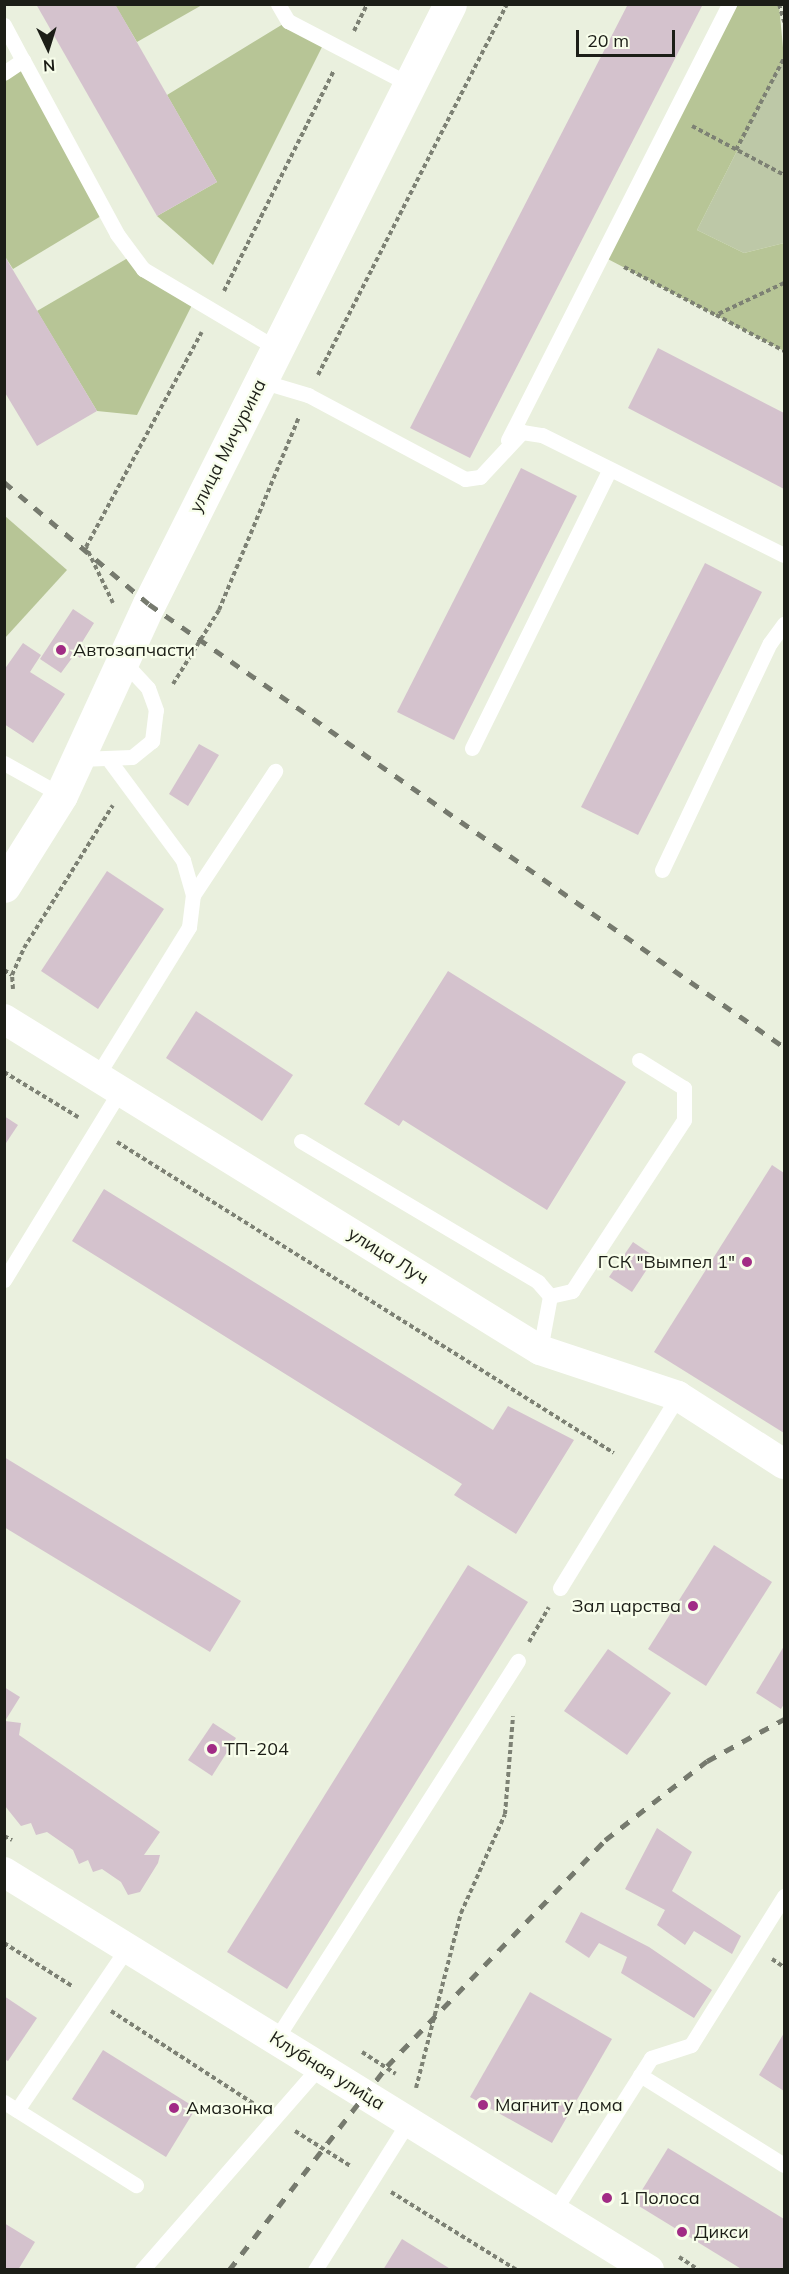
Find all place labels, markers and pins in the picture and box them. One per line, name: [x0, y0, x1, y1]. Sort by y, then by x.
place label: Автозапчасти: [73, 639, 195, 661]
marker: Автозапчасти: [54, 643, 68, 657]
place label: ГСК "Вымпел 1": [598, 1251, 735, 1273]
marker: ГСК "Вымпел 1": [740, 1255, 754, 1269]
place label: Зал царства: [572, 1595, 681, 1617]
marker: Зал царства: [686, 1599, 700, 1613]
place label: ТП-204: [224, 1738, 289, 1760]
marker: ТП-204: [205, 1742, 219, 1756]
place label: Магнит у дома: [495, 2094, 623, 2116]
place label: Амазонка: [186, 2097, 273, 2119]
marker: Магнит у дома: [476, 2098, 490, 2112]
marker: Амазонка: [167, 2101, 181, 2115]
place label: 1 Полоса: [619, 2187, 700, 2209]
marker: 1 Полоса: [600, 2191, 614, 2205]
place label: Дикси: [694, 2221, 749, 2243]
marker: Дикси: [675, 2225, 689, 2239]

